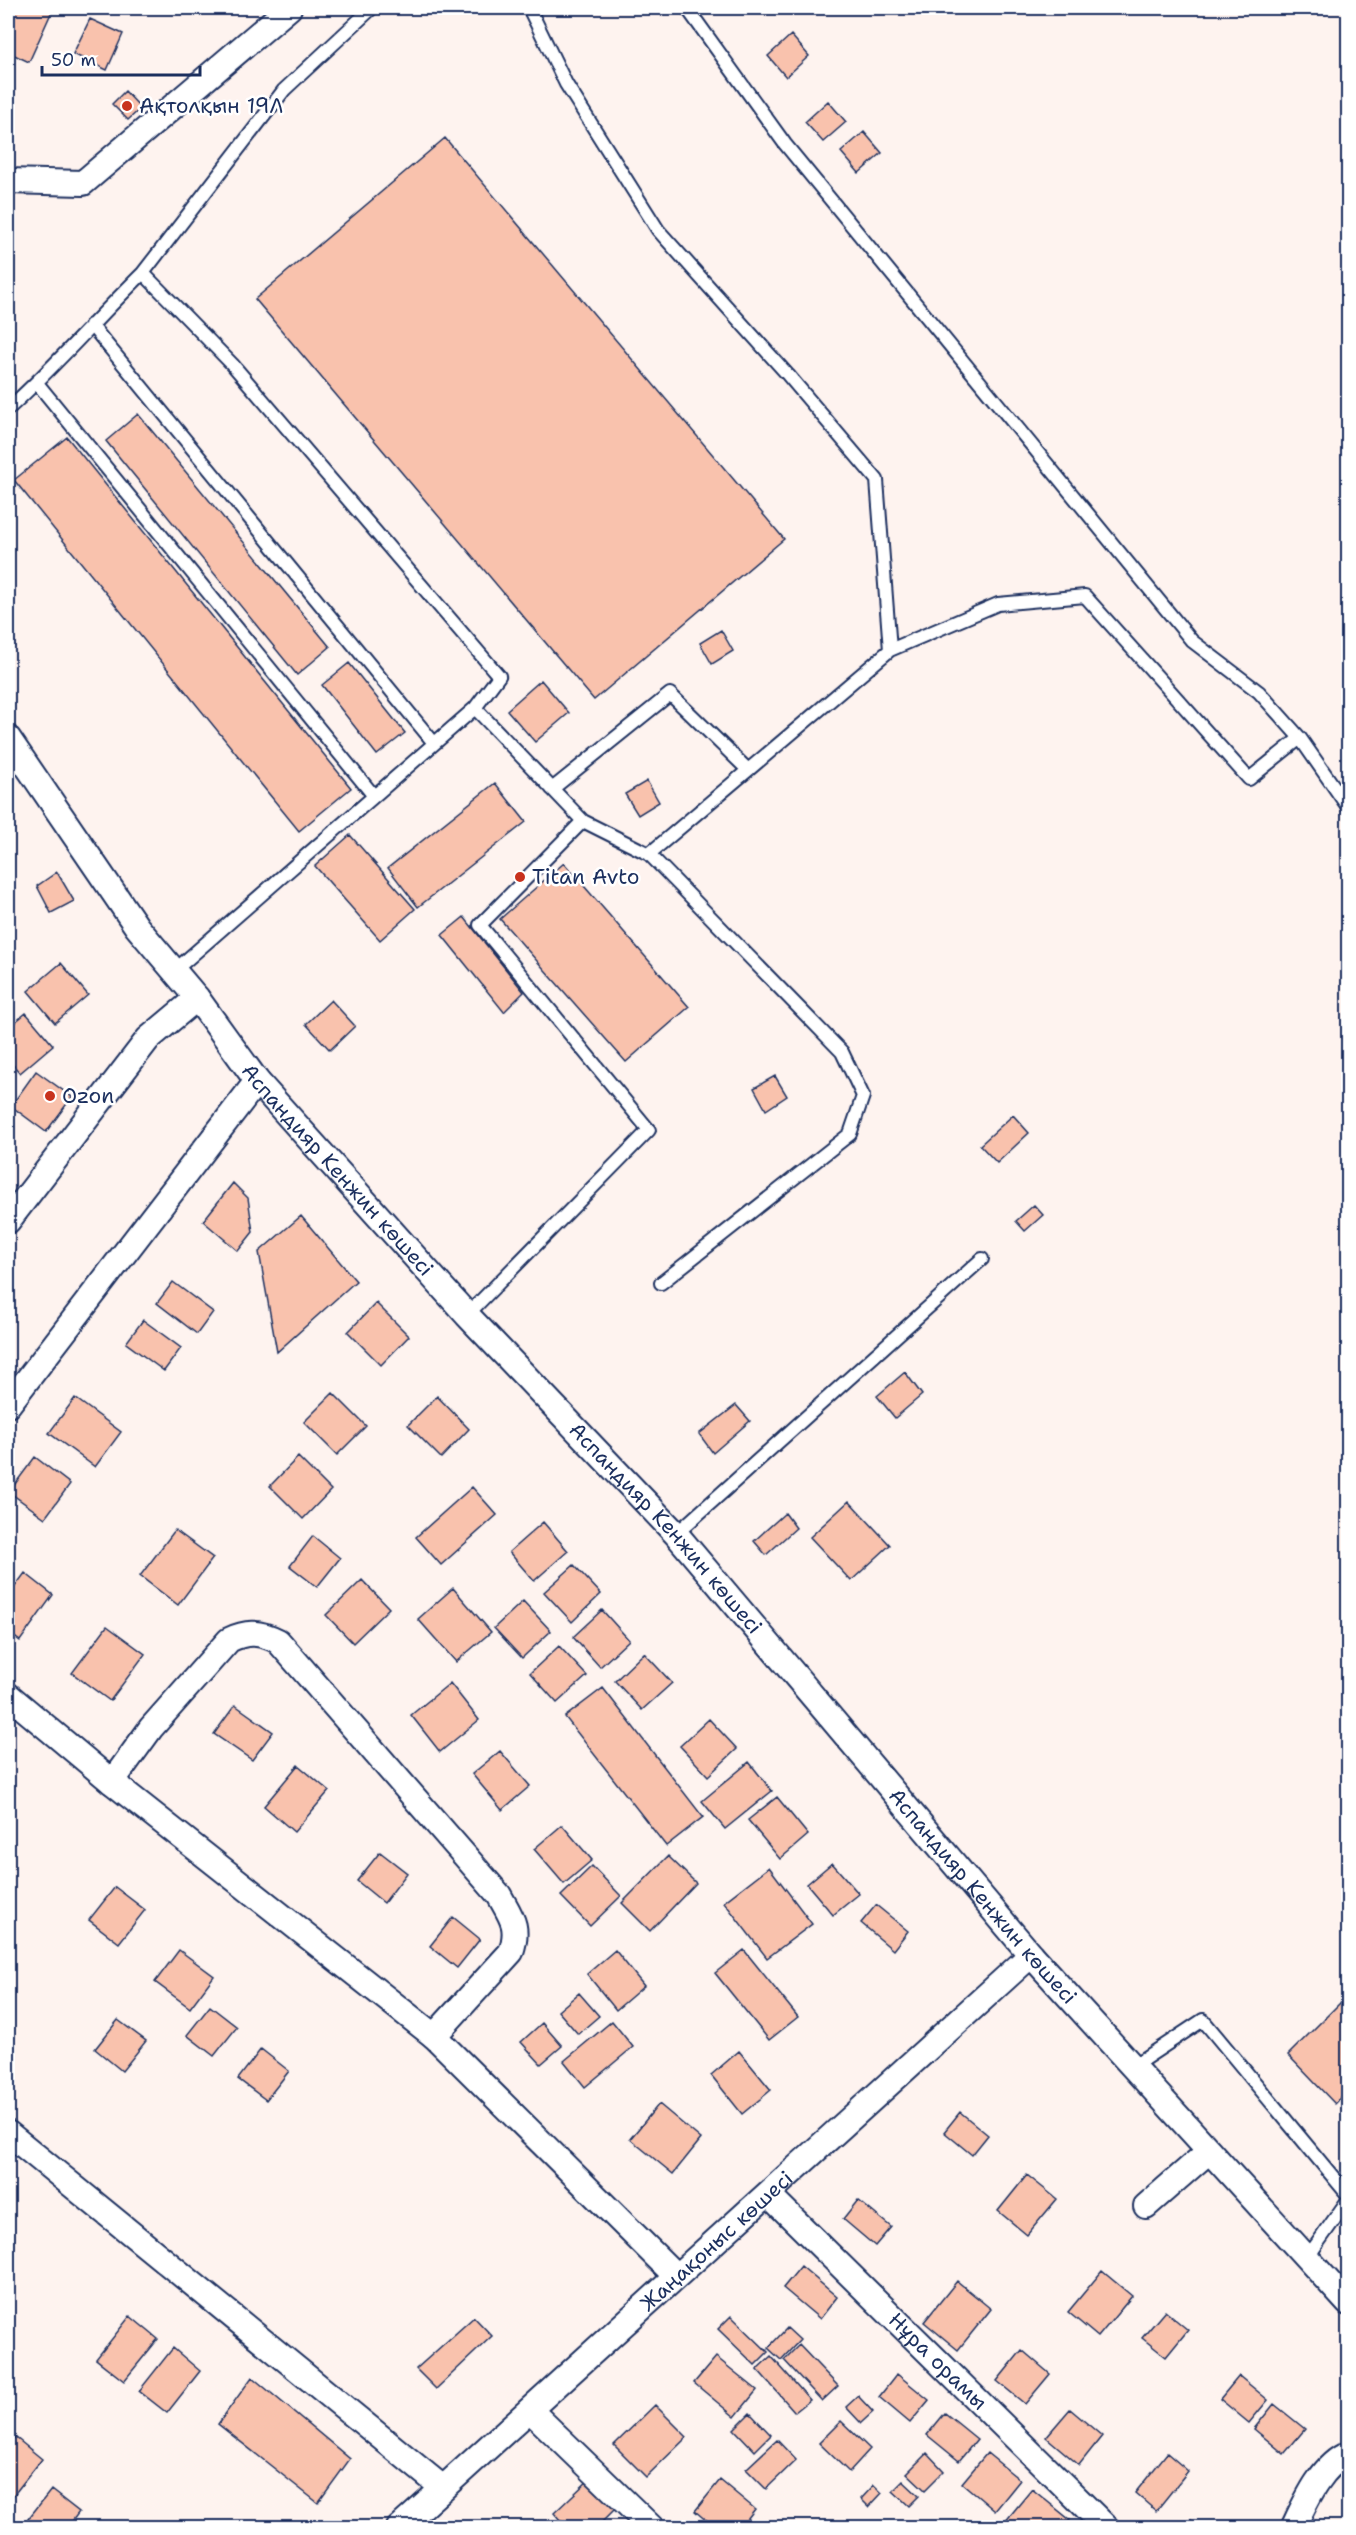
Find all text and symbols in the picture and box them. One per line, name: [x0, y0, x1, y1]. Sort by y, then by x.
scale bar: [42, 39, 200, 77]
text: 50 m: [51, 48, 96, 72]
place label: Ақтолқын 19Л: [139, 92, 284, 120]
marker: Ақтолқын 19Л: [120, 99, 134, 113]
place label: Titan Avto: [532, 863, 639, 891]
marker: Titan Avto: [513, 870, 527, 884]
street label: Аспандияр Кенжин көшесі: [235, 1058, 440, 1282]
place label: Ozon: [62, 1082, 114, 1110]
marker: Ozon: [43, 1089, 57, 1103]
street label: Аспандияр Кенжин көшесі: [563, 1416, 768, 1640]
street label: Аспандияр Кенжин көшесі: [882, 1782, 1083, 2010]
street label: Жаңақоныс көшесі: [634, 2165, 799, 2318]
street label: Нұра орамы: [882, 2306, 993, 2416]

